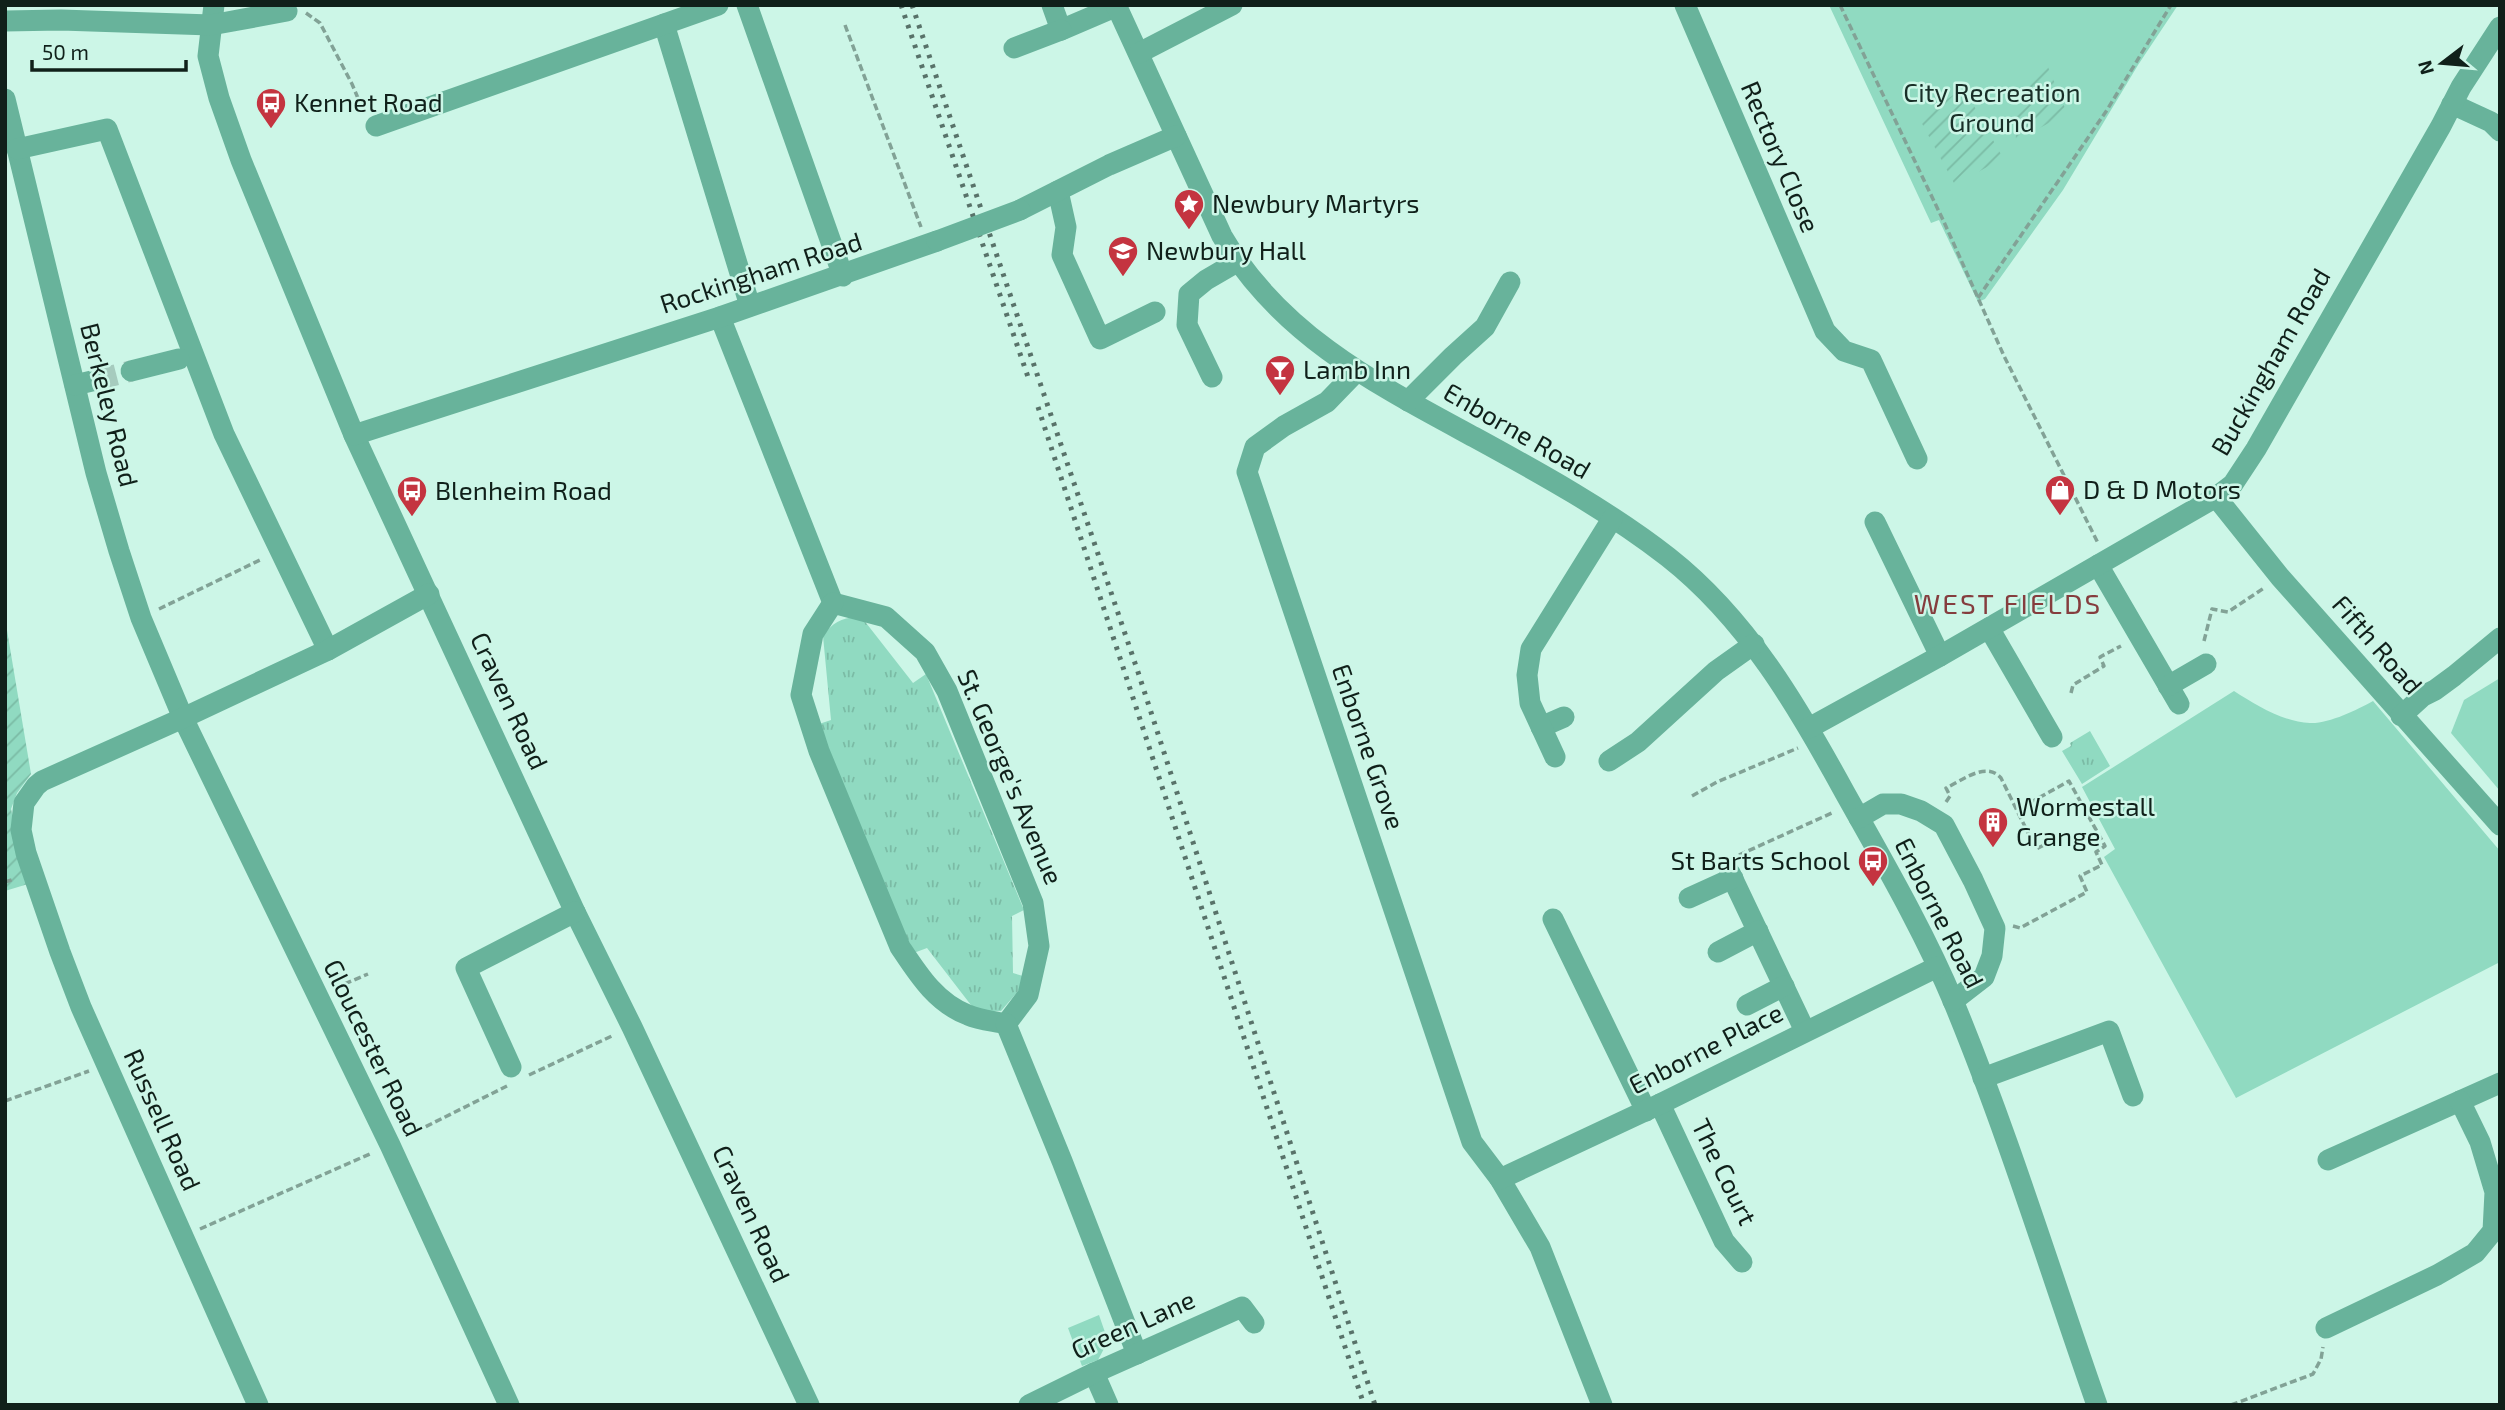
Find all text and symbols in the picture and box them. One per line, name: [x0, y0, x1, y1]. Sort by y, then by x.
scale bar: [32, 28, 186, 72]
north arrow: [2407, 28, 2477, 98]
text: 50 m: [42, 39, 89, 64]
text: N: [2412, 58, 2438, 78]
street label: Rectory Close: [1736, 76, 1827, 237]
park label: City Recreation Ground: [1903, 76, 2081, 137]
bus stop icon: Kennet Road: [254, 86, 288, 130]
place label: Kennet Road: [294, 86, 443, 117]
place icon: Newbury Martyrs: [1172, 187, 1206, 231]
place label: Newbury Martyrs: [1212, 187, 1420, 218]
street label: Rockingham Road: [656, 224, 865, 319]
school or university icon: Newbury Hall: [1106, 234, 1140, 278]
place label: Newbury Hall: [1146, 234, 1306, 265]
street label: Buckingham Road: [2204, 262, 2336, 460]
street label: Berkeley Road: [75, 319, 146, 490]
bar icon: Lamb Inn: [1263, 353, 1297, 397]
place label: Lamb Inn: [1303, 353, 1411, 384]
street label: Enborne Road: [1439, 375, 1597, 484]
shop icon: D & D Motors: [2043, 473, 2077, 517]
place label: D & D Motors: [2083, 473, 2241, 504]
bus stop icon: Blenheim Road: [395, 474, 429, 518]
place label: Blenheim Road: [435, 474, 612, 505]
district label: WEST FIELDS: [1914, 586, 2102, 620]
street label: Fifth Road: [2327, 588, 2430, 700]
street label: Craven Road: [465, 627, 556, 774]
street label: Enborne Grove: [1327, 660, 1412, 833]
street label: St. George's Avenue: [952, 664, 1071, 889]
place label: Wormestall Grange: [2016, 790, 2155, 851]
building icon: Wormestall Grange: [1976, 805, 2010, 849]
street label: Enborne Road: [1889, 832, 1991, 993]
place label: St Barts School: [1670, 844, 1850, 875]
bus stop icon: St Barts School: [1856, 844, 1890, 888]
street label: Gloucester Road: [318, 954, 431, 1141]
street label: Enborne Place: [1623, 996, 1787, 1100]
street label: Russell Road: [118, 1044, 208, 1195]
street label: The Court: [1686, 1113, 1764, 1230]
street label: Craven Road: [707, 1140, 798, 1287]
street label: Green Lane: [1066, 1283, 1199, 1365]

